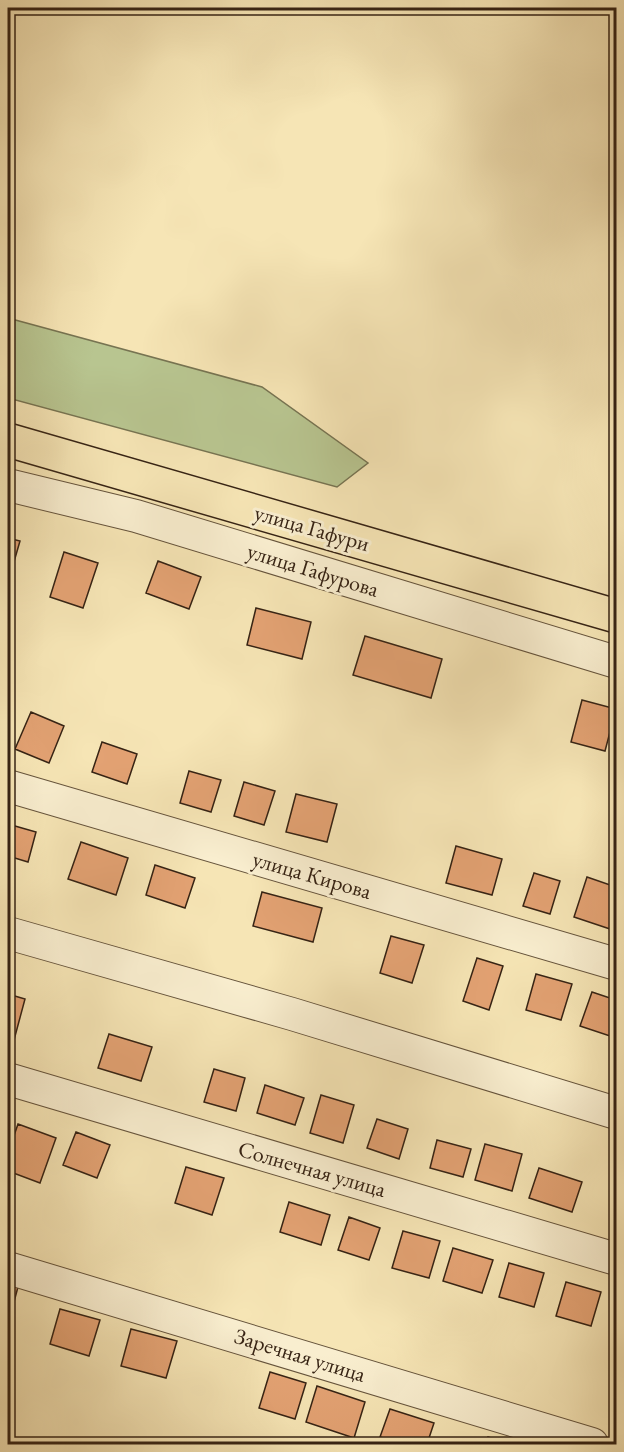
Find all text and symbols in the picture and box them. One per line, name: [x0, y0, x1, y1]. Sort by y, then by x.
street label: улица Гафури: [251, 498, 373, 558]
street label: улица Гафурова: [244, 536, 382, 604]
street label: улица Кирова: [249, 844, 375, 906]
street label: Солнечная улица: [235, 1134, 389, 1204]
street label: Заречная улица: [231, 1321, 369, 1389]

